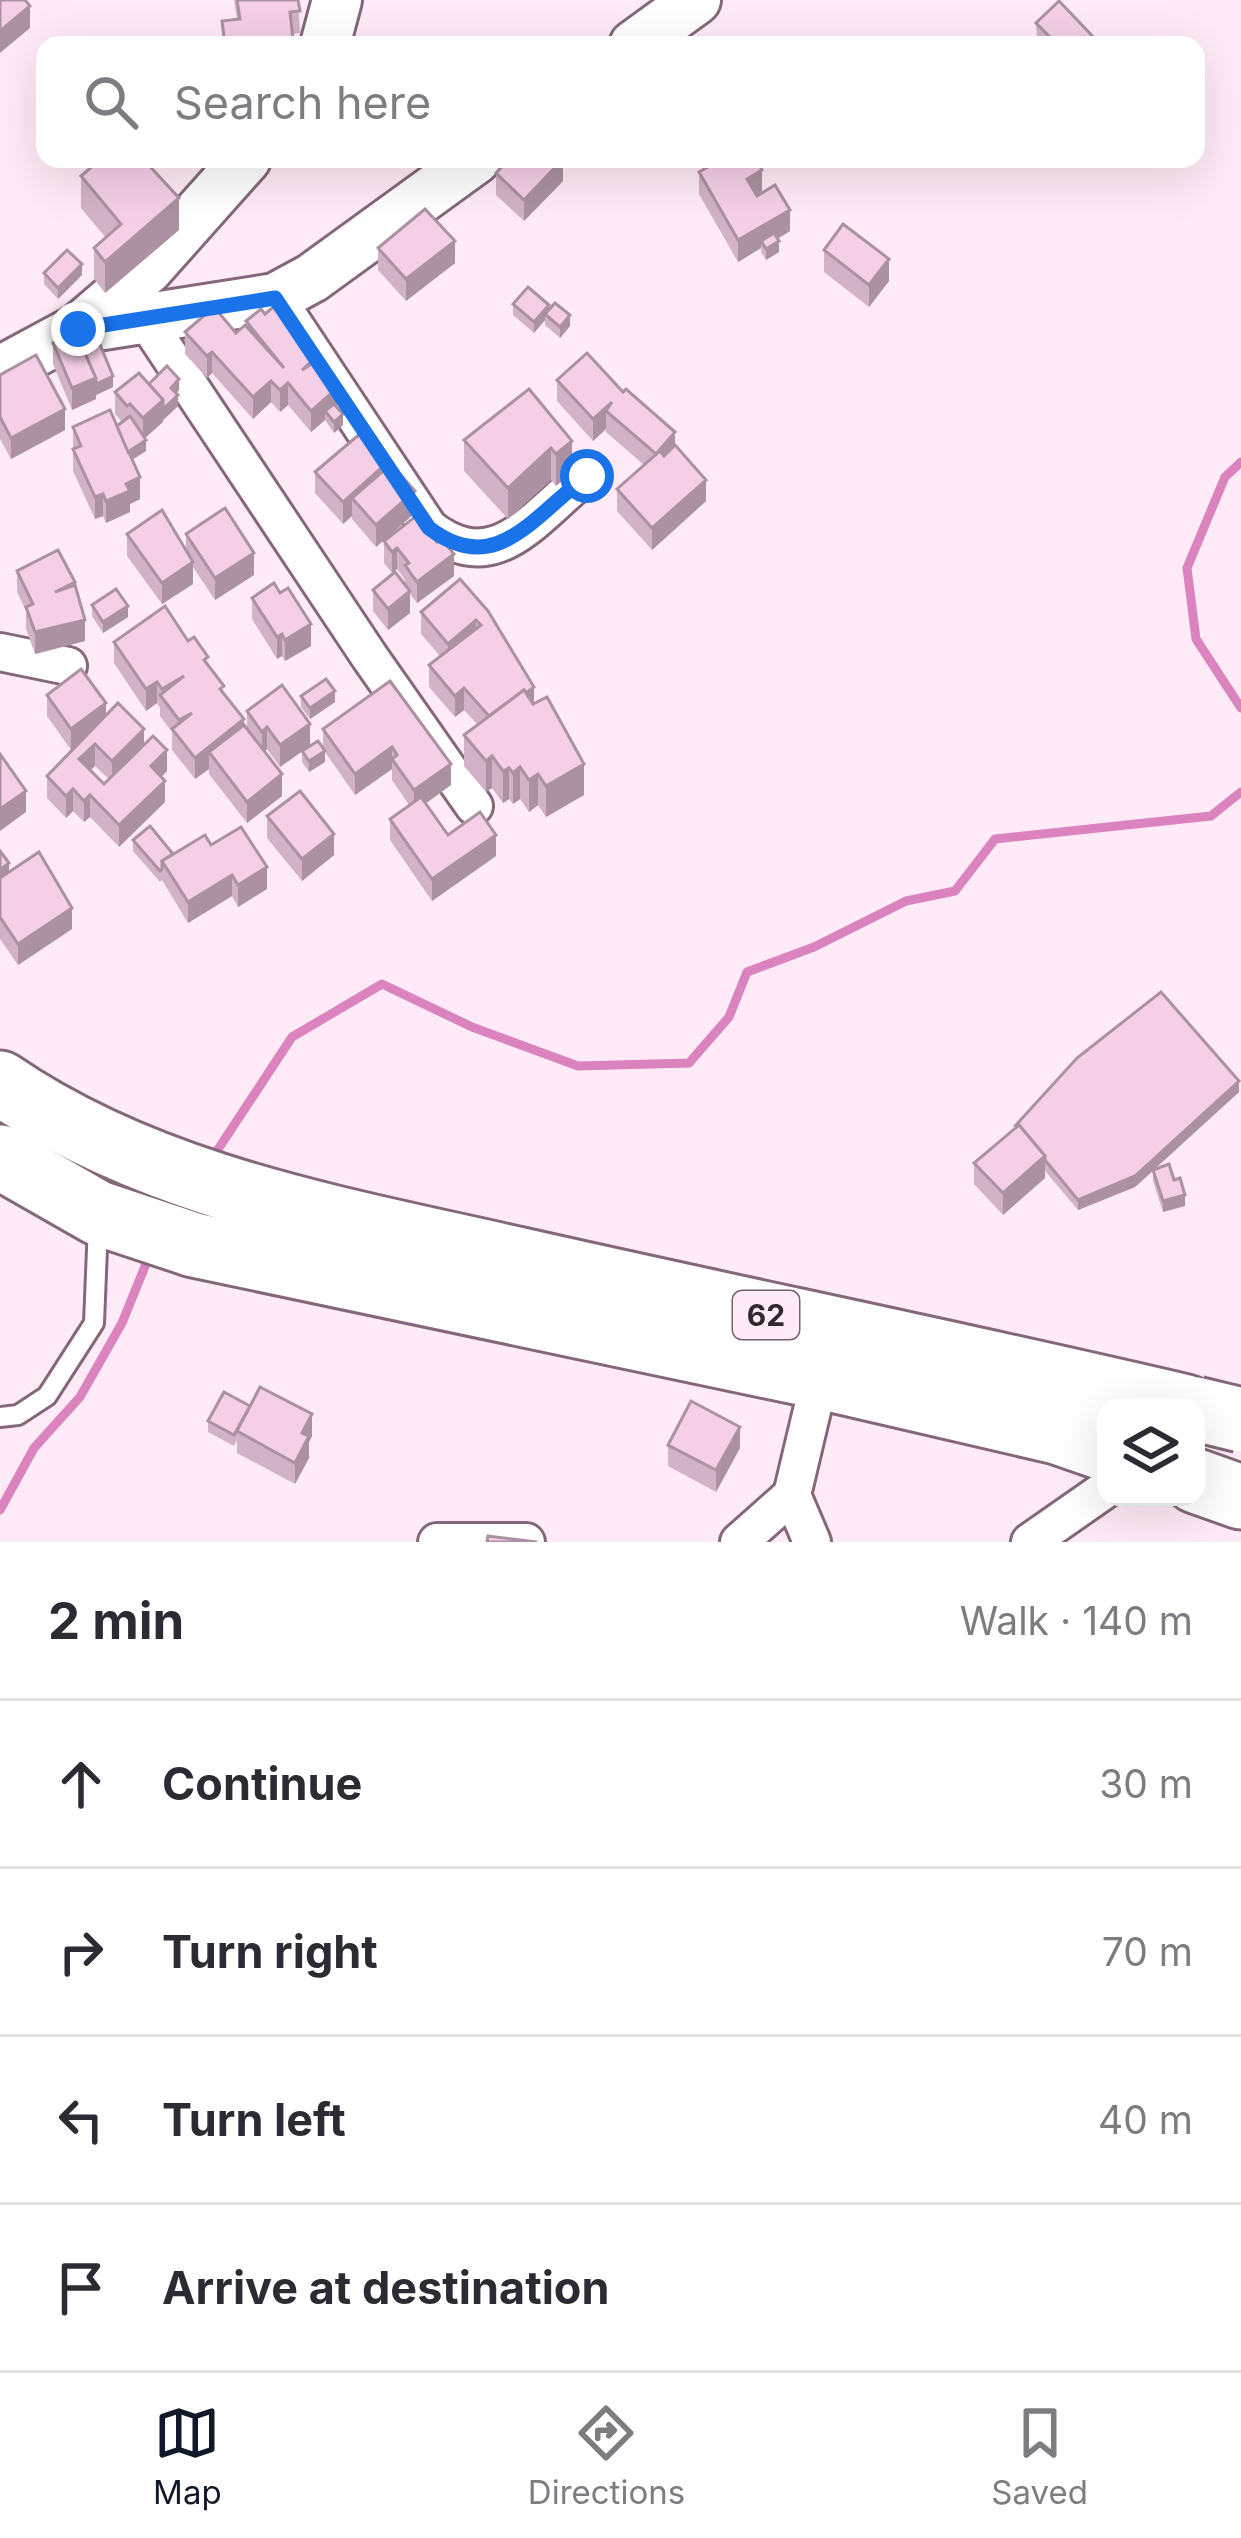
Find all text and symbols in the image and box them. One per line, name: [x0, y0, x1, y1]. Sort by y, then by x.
search box: [36, 36, 1205, 168]
icon: search: [78, 69, 144, 135]
text: Search here: [174, 75, 431, 130]
route end: [51, 302, 105, 356]
route start: [560, 449, 614, 503]
road number: 62: [733, 1291, 799, 1339]
map controls: [1097, 1398, 1205, 1506]
button: layers: [1097, 1398, 1205, 1506]
text: 2 min: [48, 1590, 184, 1651]
text: Walk · 140 m: [960, 1597, 1193, 1644]
icon: ahead: [48, 1751, 114, 1817]
text: Continue: [162, 1756, 362, 1811]
text: 30 m: [1099, 1760, 1193, 1807]
icon: right: [48, 1919, 114, 1985]
text: Turn right: [162, 1924, 378, 1979]
text: 70 m: [1102, 1928, 1193, 1975]
icon: left: [48, 2087, 114, 2153]
text: Turn left: [162, 2092, 346, 2147]
text: 40 m: [1098, 2096, 1193, 2143]
icon: arrive: [48, 2255, 114, 2321]
text: Arrive at destination: [162, 2260, 609, 2315]
tab: Map: [153, 2400, 222, 2512]
tab: Directions: [528, 2400, 685, 2512]
tab: Saved: [991, 2400, 1088, 2512]

